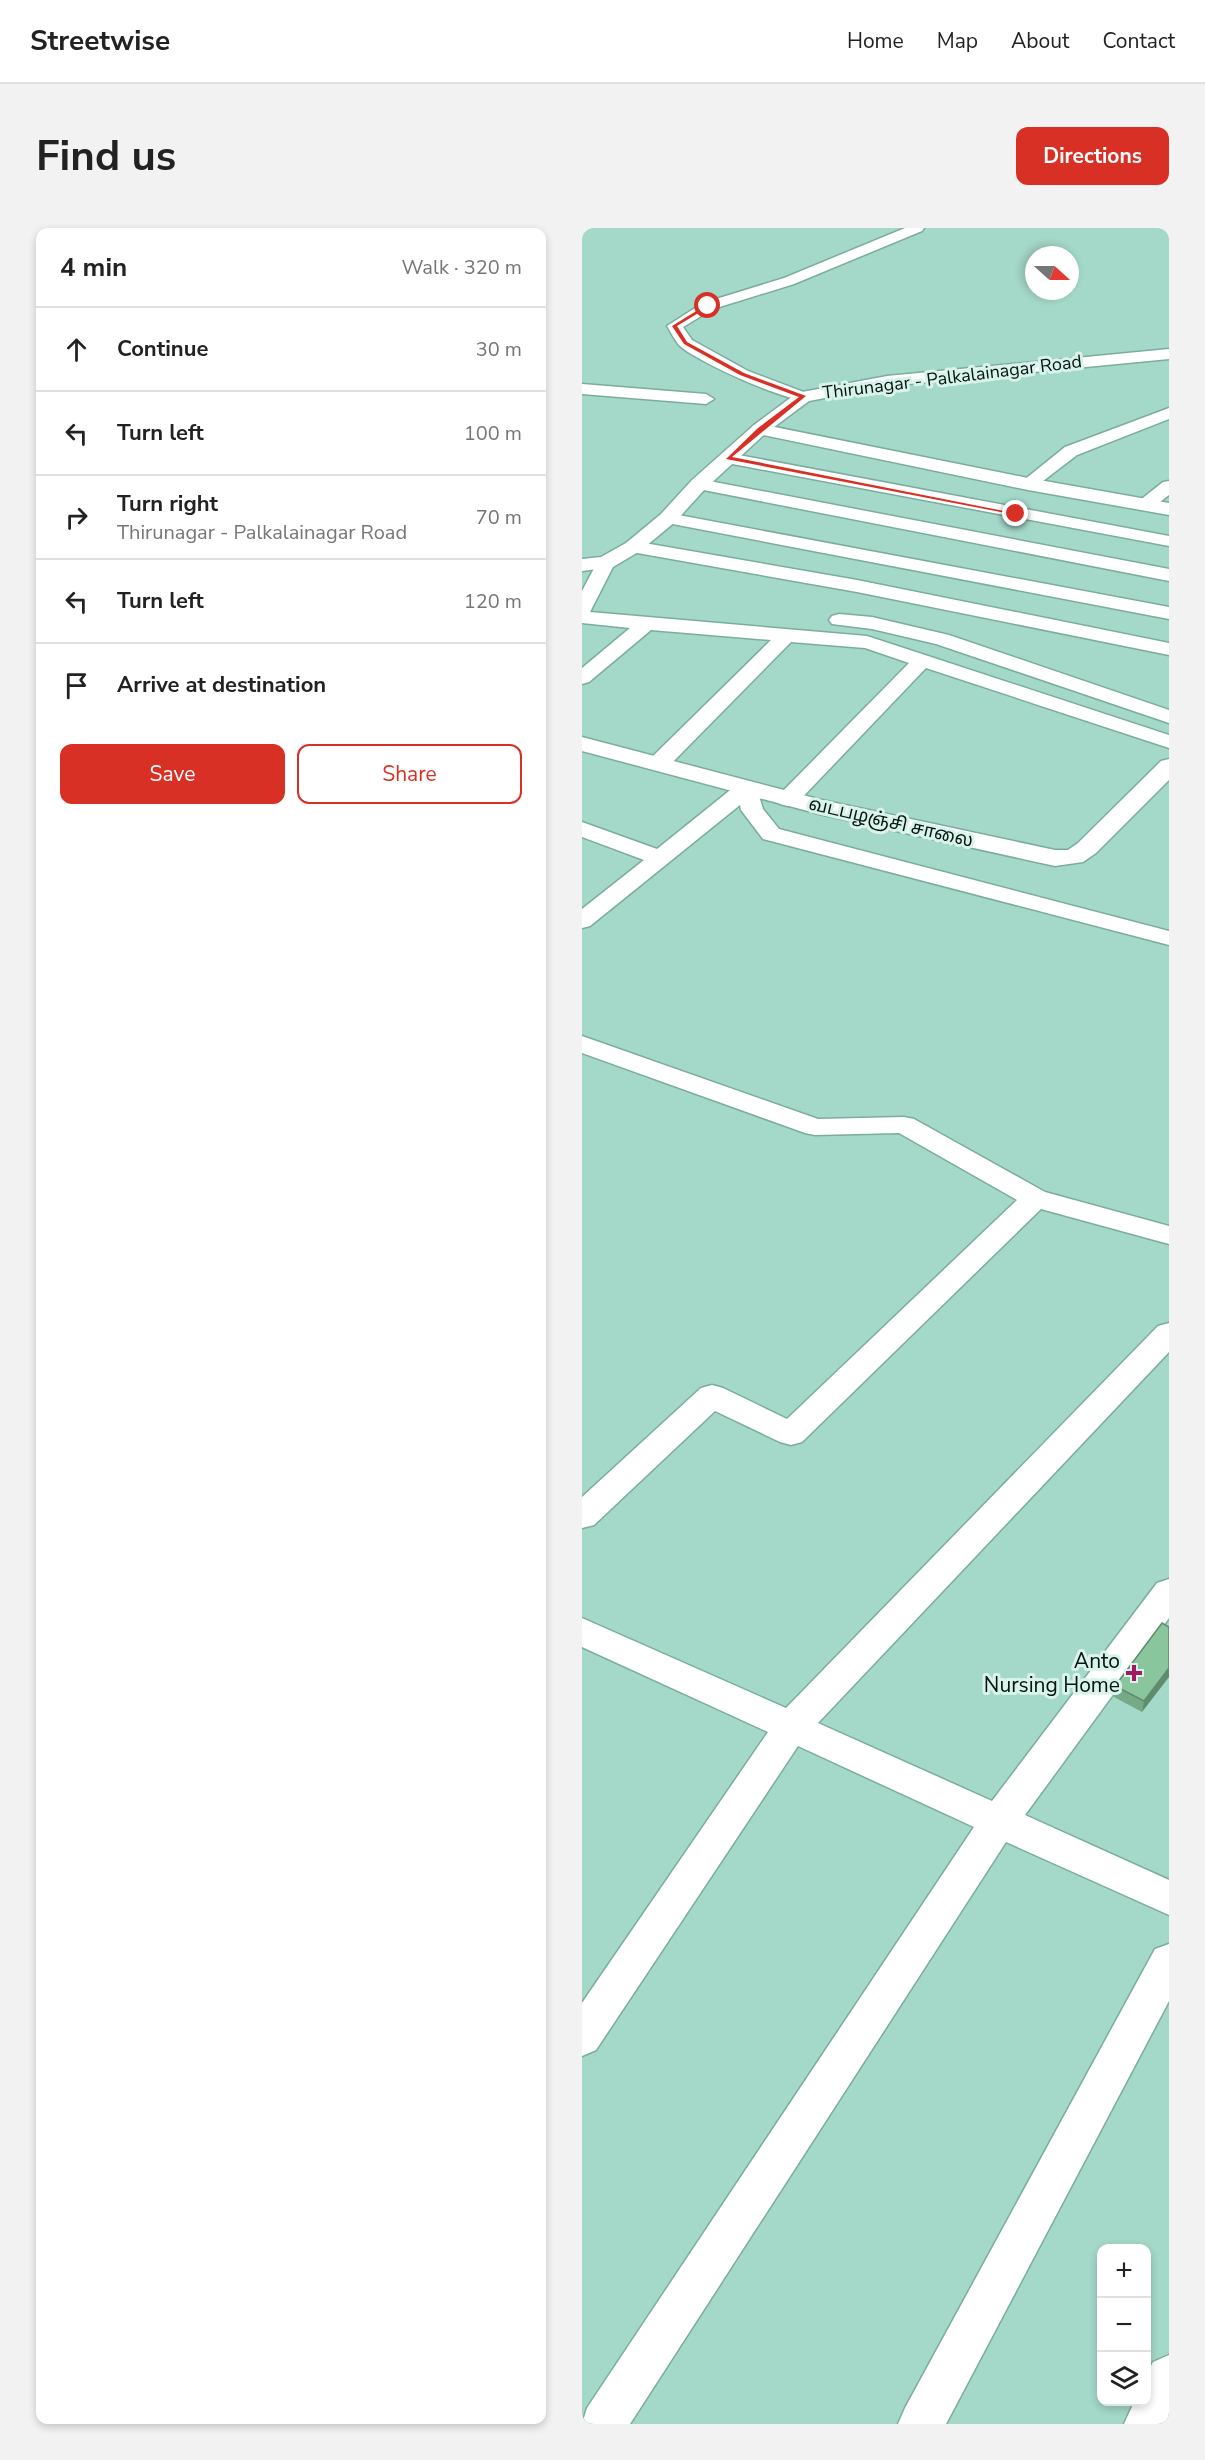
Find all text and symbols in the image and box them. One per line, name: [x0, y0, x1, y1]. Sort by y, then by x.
text: Streetwise: [30, 22, 170, 60]
text: Home: [847, 27, 904, 55]
text: Map: [937, 27, 978, 55]
text: About: [1011, 27, 1069, 55]
text: Contact: [1102, 27, 1175, 55]
button: Directions: [1016, 127, 1169, 185]
text: Find us: [36, 128, 176, 185]
north arrow: [1025, 246, 1079, 300]
text: 4 min: [60, 250, 127, 285]
text: Walk · 320 m: [402, 254, 522, 281]
route start: [694, 292, 720, 318]
icon: ahead: [60, 333, 93, 366]
text: Continue: [117, 334, 208, 364]
text: 30 m: [476, 336, 522, 363]
street label: Thirunagar - Palkalainagar Road: [821, 349, 1083, 405]
icon: left: [60, 417, 93, 450]
text: Turn left: [117, 418, 204, 448]
text: 100 m: [464, 420, 522, 447]
text: Turn right: [117, 489, 218, 519]
route end: [1002, 500, 1028, 526]
icon: right: [60, 501, 93, 534]
text: 70 m: [476, 504, 522, 531]
text: Thirunagar - Palkalainagar Road: [117, 519, 407, 546]
icon: left: [60, 585, 93, 618]
text: Turn left: [117, 586, 204, 616]
text: 120 m: [464, 588, 522, 615]
icon: arrive: [60, 669, 93, 702]
text: Arrive at destination: [117, 670, 326, 700]
button: Save: [60, 744, 285, 804]
button: Share: [297, 744, 522, 804]
street label: வடபழஞ்சி சாலை: [806, 791, 976, 854]
place label: Anto Nursing Home: [984, 1647, 1120, 1699]
marker: Anto Nursing Home: [1125, 1664, 1143, 1682]
map controls: [1097, 2244, 1151, 2406]
button: +: [1097, 2244, 1151, 2298]
button: −: [1097, 2298, 1151, 2352]
button: layers: [1097, 2352, 1151, 2406]

